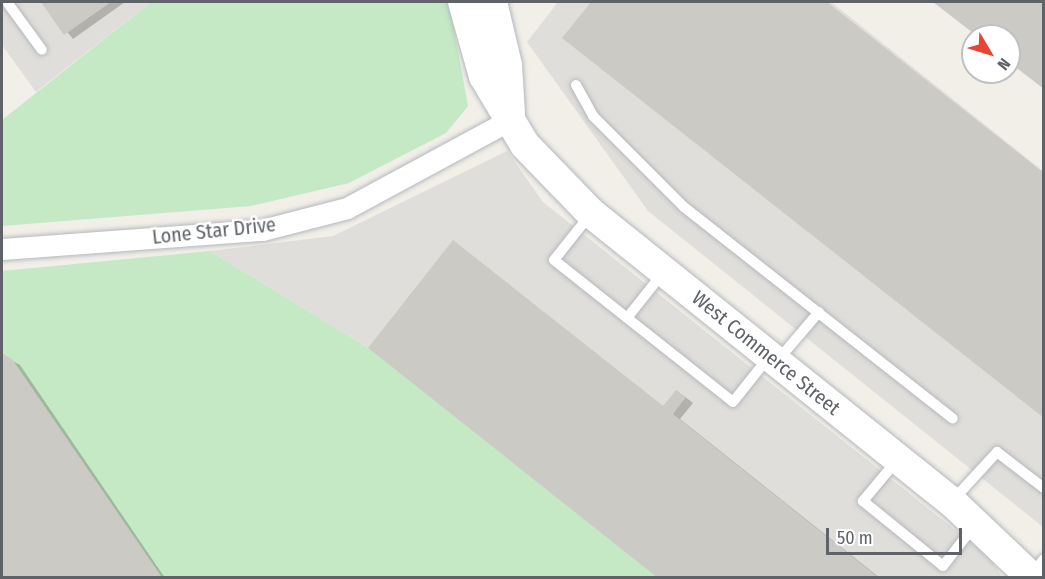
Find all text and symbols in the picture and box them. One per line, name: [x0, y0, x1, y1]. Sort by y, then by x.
north arrow: [961, 24, 1021, 84]
text: N: [994, 55, 1014, 74]
street label: Lone Star Drive: [151, 213, 277, 249]
street label: West Commerce Street: [687, 286, 845, 420]
scale bar: [829, 516, 966, 554]
text: 50 m: [837, 527, 873, 549]

